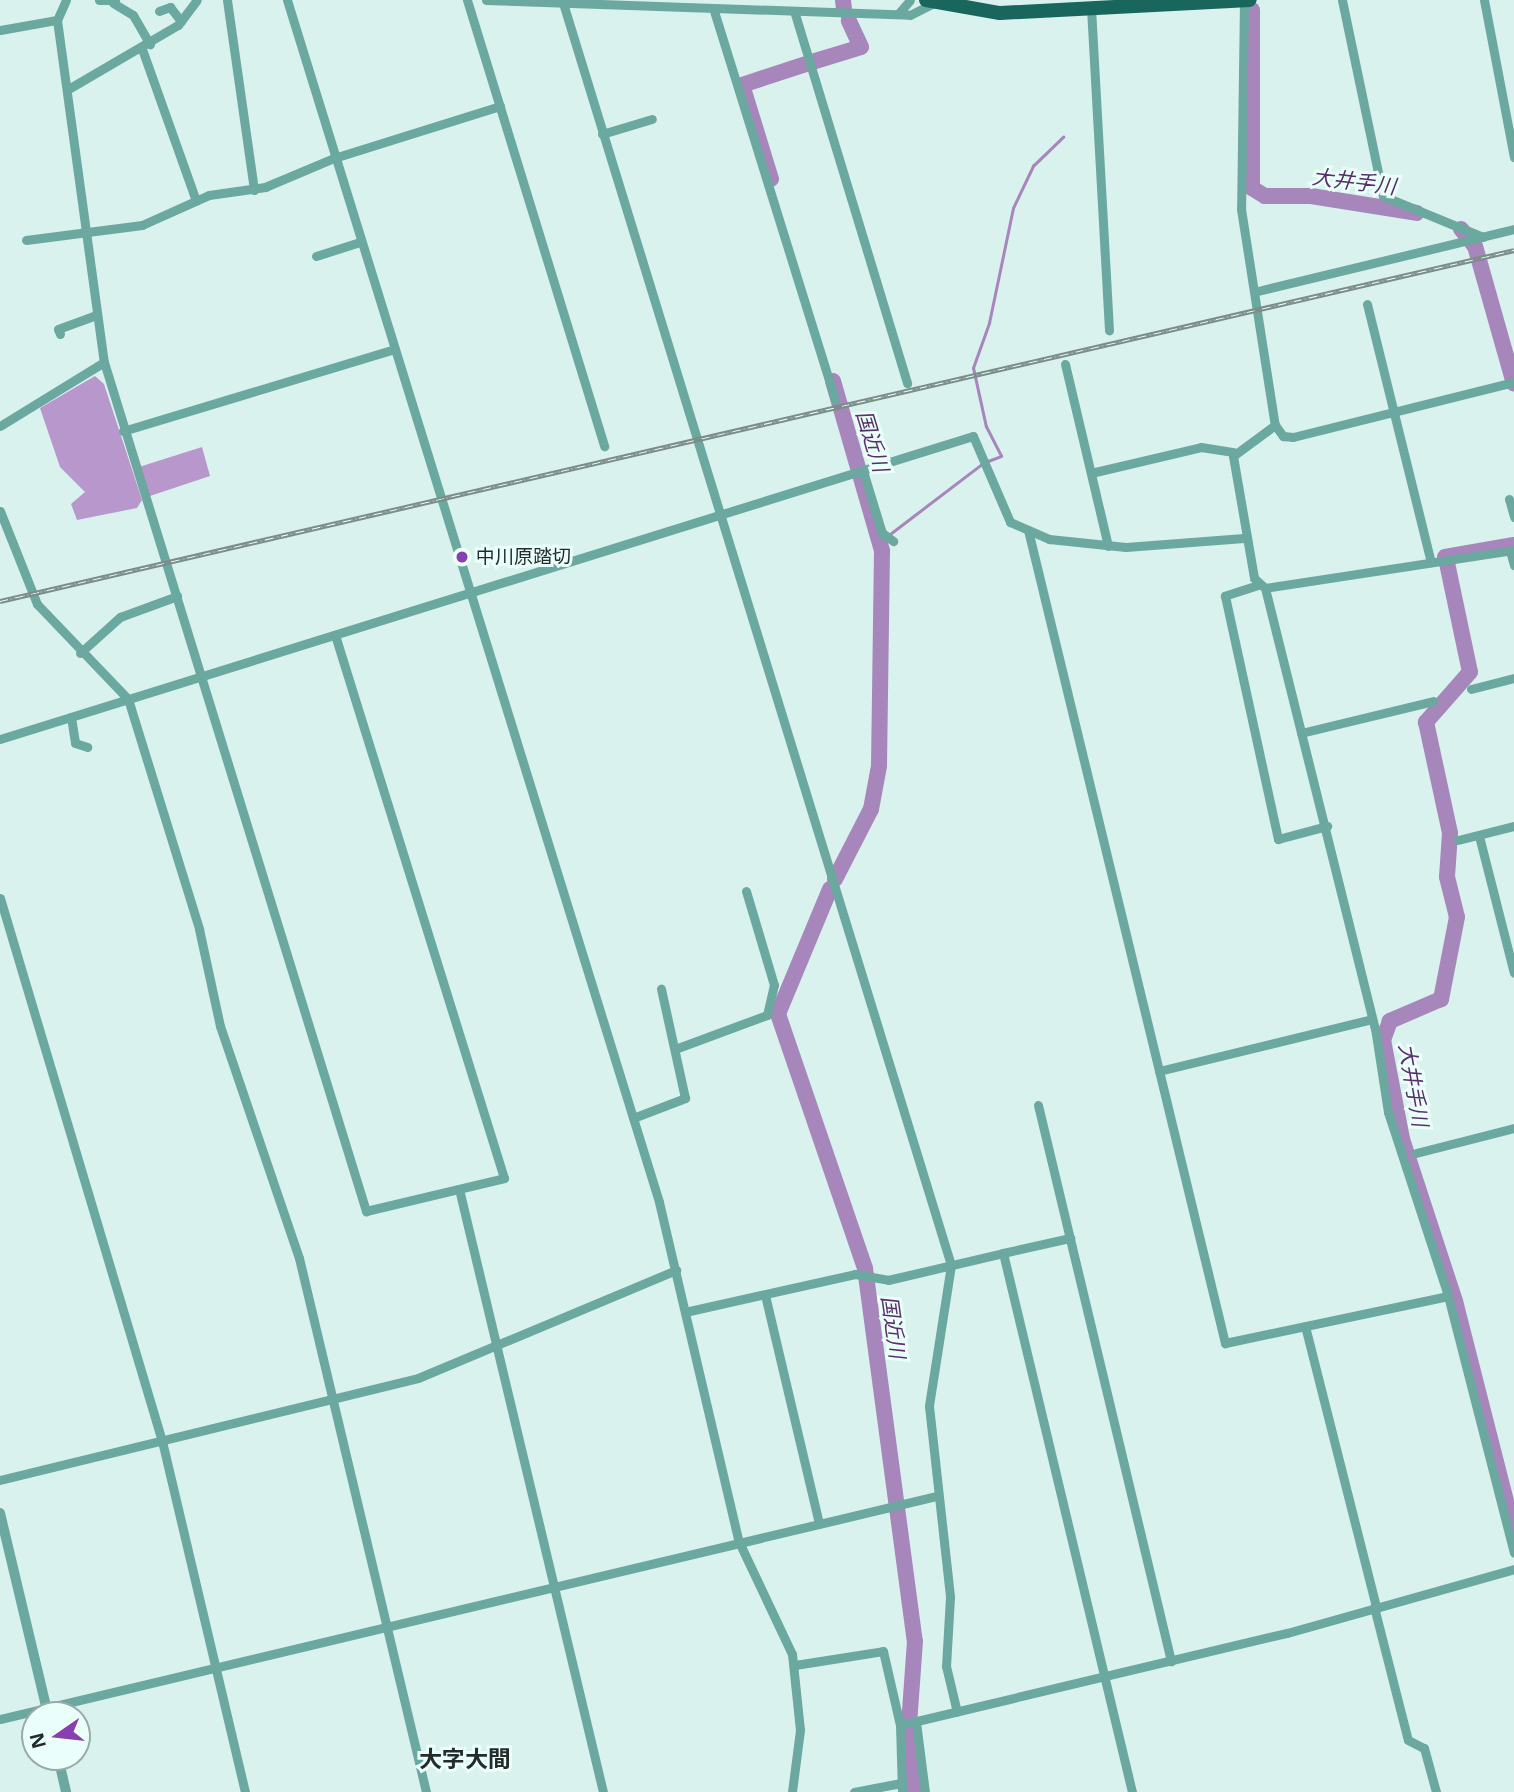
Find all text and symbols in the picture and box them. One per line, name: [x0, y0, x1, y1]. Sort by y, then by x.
water label: 大井手川: [1311, 163, 1397, 199]
water label: 国近川: [852, 407, 894, 475]
place label: 中川原踏切: [476, 546, 571, 568]
marker: 中川原踏切: [454, 549, 470, 565]
water label: 大井手川: [1394, 1041, 1434, 1129]
water label: 国近川: [877, 1294, 911, 1360]
north arrow: [21, 1701, 91, 1771]
text: N: [23, 1730, 52, 1751]
district label: 大字大間: [419, 1744, 511, 1772]

